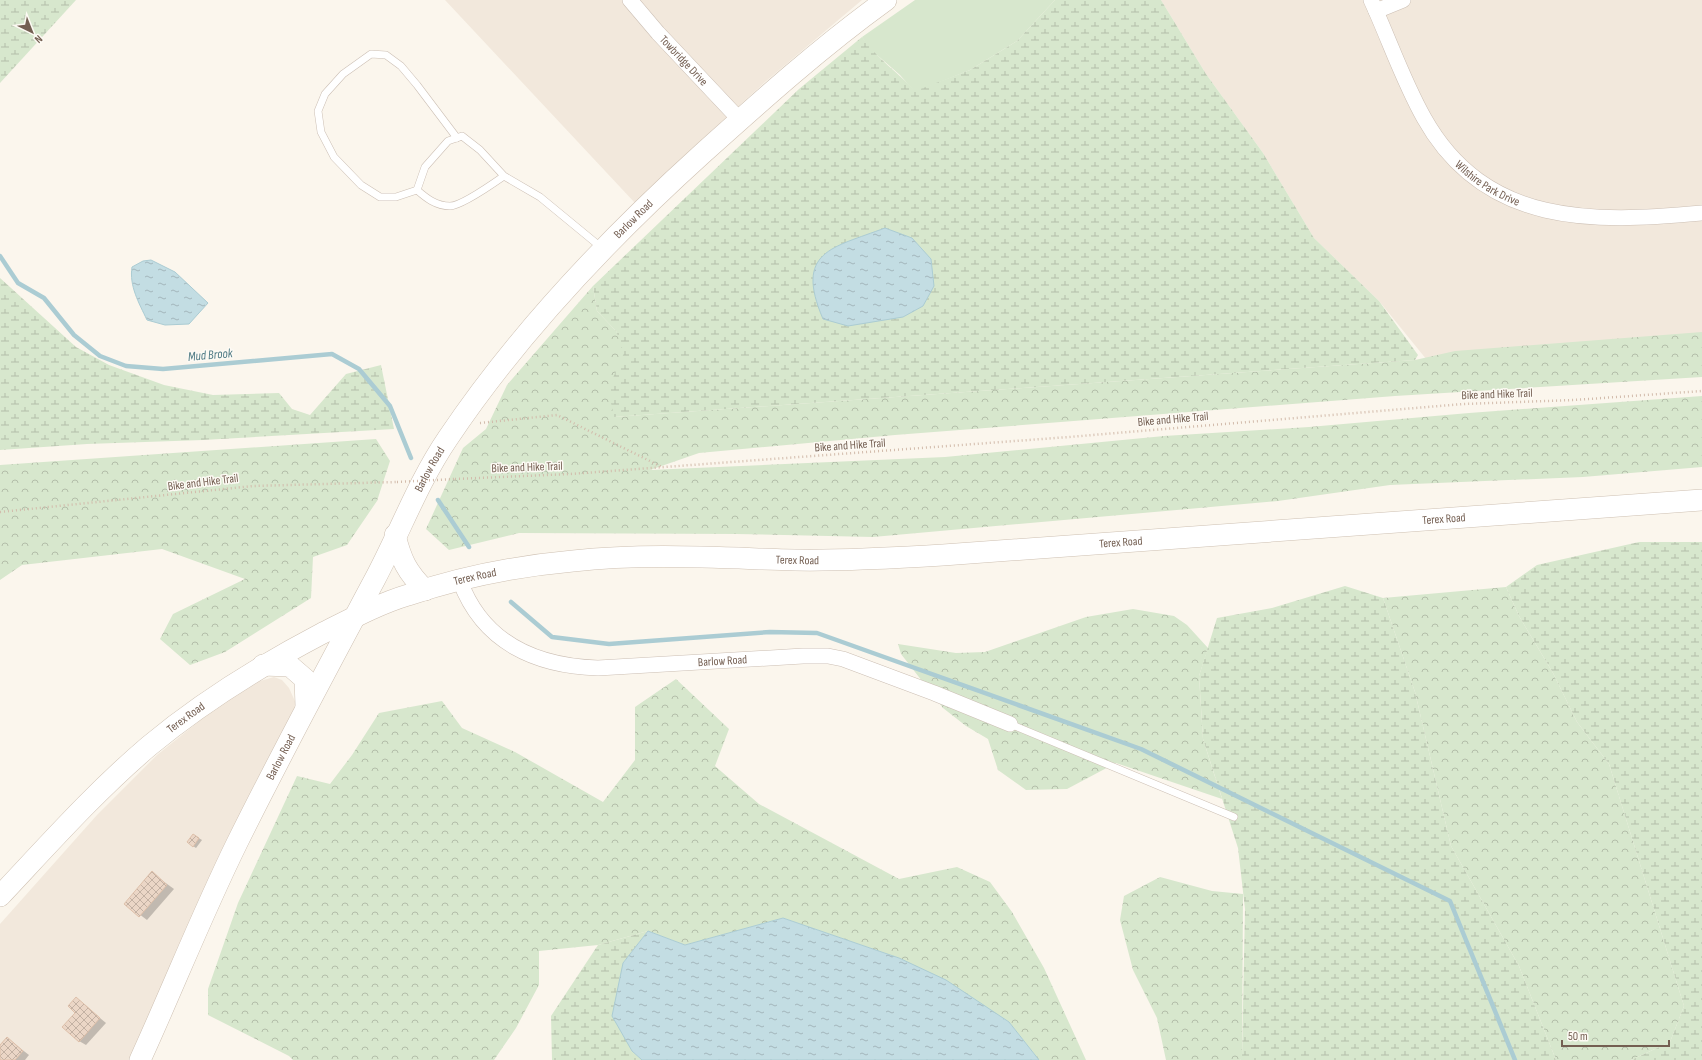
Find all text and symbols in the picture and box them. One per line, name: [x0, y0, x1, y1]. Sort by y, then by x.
north arrow: [12, 12, 52, 52]
text: N: [32, 32, 45, 46]
street label: Towbridge Drive: [656, 32, 711, 89]
street label: Wilshire Park Drive: [1451, 157, 1522, 210]
street label: Barlow Road: [611, 197, 656, 242]
water label: Mud Brook: [187, 345, 234, 365]
street label: Bike and Hike Trail: [1461, 386, 1533, 403]
street label: Bike and Hike Trail: [1137, 409, 1209, 430]
street label: Bike and Hike Trail: [814, 436, 886, 455]
street label: Barlow Road: [411, 444, 448, 495]
street label: Bike and Hike Trail: [491, 459, 563, 476]
street label: Bike and Hike Trail: [167, 471, 239, 494]
street label: Terex Road: [1422, 510, 1466, 528]
street label: Terex Road: [1099, 534, 1143, 552]
street label: Terex Road: [775, 552, 819, 568]
street label: Terex Road: [452, 565, 498, 589]
street label: Barlow Road: [697, 652, 748, 670]
street label: Terex Road: [164, 699, 208, 737]
street label: Barlow Road: [263, 732, 299, 783]
scale bar: [1562, 1022, 1669, 1048]
text: 50 m: [1568, 1029, 1588, 1044]

